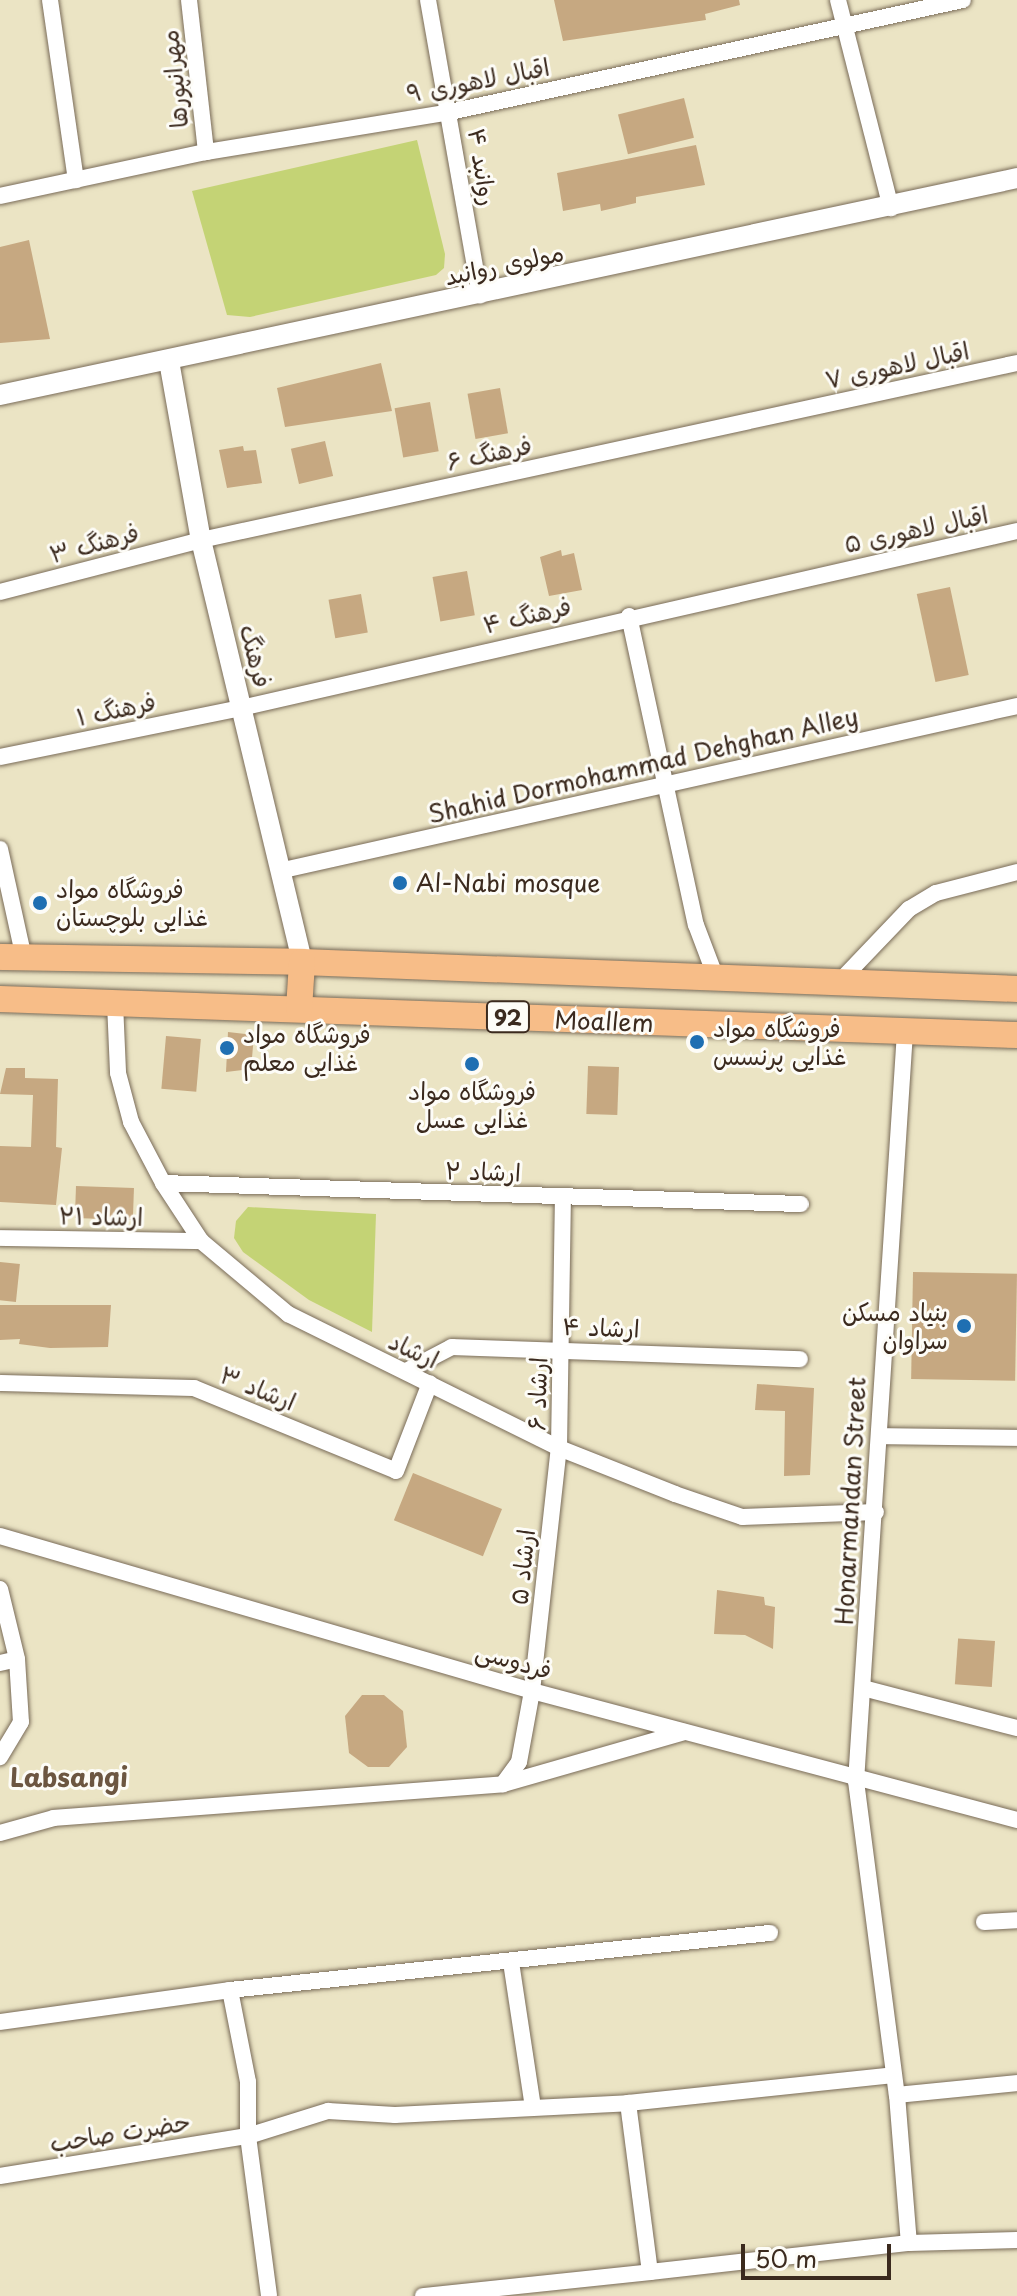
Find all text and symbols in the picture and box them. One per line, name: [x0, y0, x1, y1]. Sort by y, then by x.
street label: مهرانپورها: [155, 28, 193, 130]
street label: اقبال لاهوری ۹: [404, 52, 552, 108]
street label: روانبد ۴: [463, 126, 503, 208]
street label: مولوی روانبد: [442, 237, 566, 291]
street label: اقبال لاهوری ۷: [822, 336, 972, 394]
street label: فرهنگ ۶: [444, 430, 534, 476]
street label: اقبال لاهوری ۵: [841, 500, 991, 558]
street label: فرهنگ ۳: [46, 517, 142, 569]
street label: فرهنگ ۴: [480, 591, 574, 639]
street label: فرهنگ: [234, 622, 278, 690]
street label: فرهنگ ۱: [74, 687, 158, 731]
street label: Shahid Dormohammad Dehghan Alley: [424, 701, 862, 829]
place label: Al-Nabi mosque: [416, 869, 602, 897]
marker: Al-Nabi mosque: [391, 874, 409, 892]
place label: فروشگاه مواد غذایی بلوچستان: [56, 875, 208, 931]
marker: فروشگاه مواد غذایی بلوچستان: [31, 894, 49, 912]
road number: 92: [484, 999, 532, 1035]
street label: Moallem: [554, 1005, 654, 1037]
place label: فروشگاه مواد غذایی پرنسس: [713, 1014, 846, 1070]
place label: فروشگاه مواد غذایی معلم: [243, 1020, 371, 1076]
marker: فروشگاه مواد غذایی پرنسس: [688, 1033, 706, 1051]
marker: فروشگاه مواد غذایی معلم: [218, 1039, 236, 1057]
marker: فروشگاه مواد غذایی عسل: [463, 1055, 481, 1073]
place label: فروشگاه مواد غذایی عسل: [408, 1077, 536, 1133]
street label: ارشاد ۲: [445, 1155, 521, 1187]
street label: ارشاد ۲۱: [59, 1201, 143, 1231]
place label: بنیاد مسکن سراوان: [842, 1298, 948, 1354]
street label: ارشاد ۴: [562, 1311, 640, 1343]
marker: بنیاد مسکن سراوان: [955, 1317, 973, 1335]
street label: ارشاد: [384, 1326, 444, 1374]
street label: ارشاد ۶: [521, 1356, 553, 1432]
street label: ارشاد ۳: [216, 1360, 300, 1416]
street label: Honarmandan Street: [829, 1377, 871, 1625]
street label: ارشاد ۵: [504, 1528, 540, 1606]
street label: فردوسی: [473, 1635, 555, 1685]
district label: Labsangi: [10, 1761, 128, 1793]
street label: حضرت صاحب: [48, 2107, 192, 2157]
scale bar: [745, 2228, 895, 2278]
text: 50 m: [755, 2240, 817, 2276]

